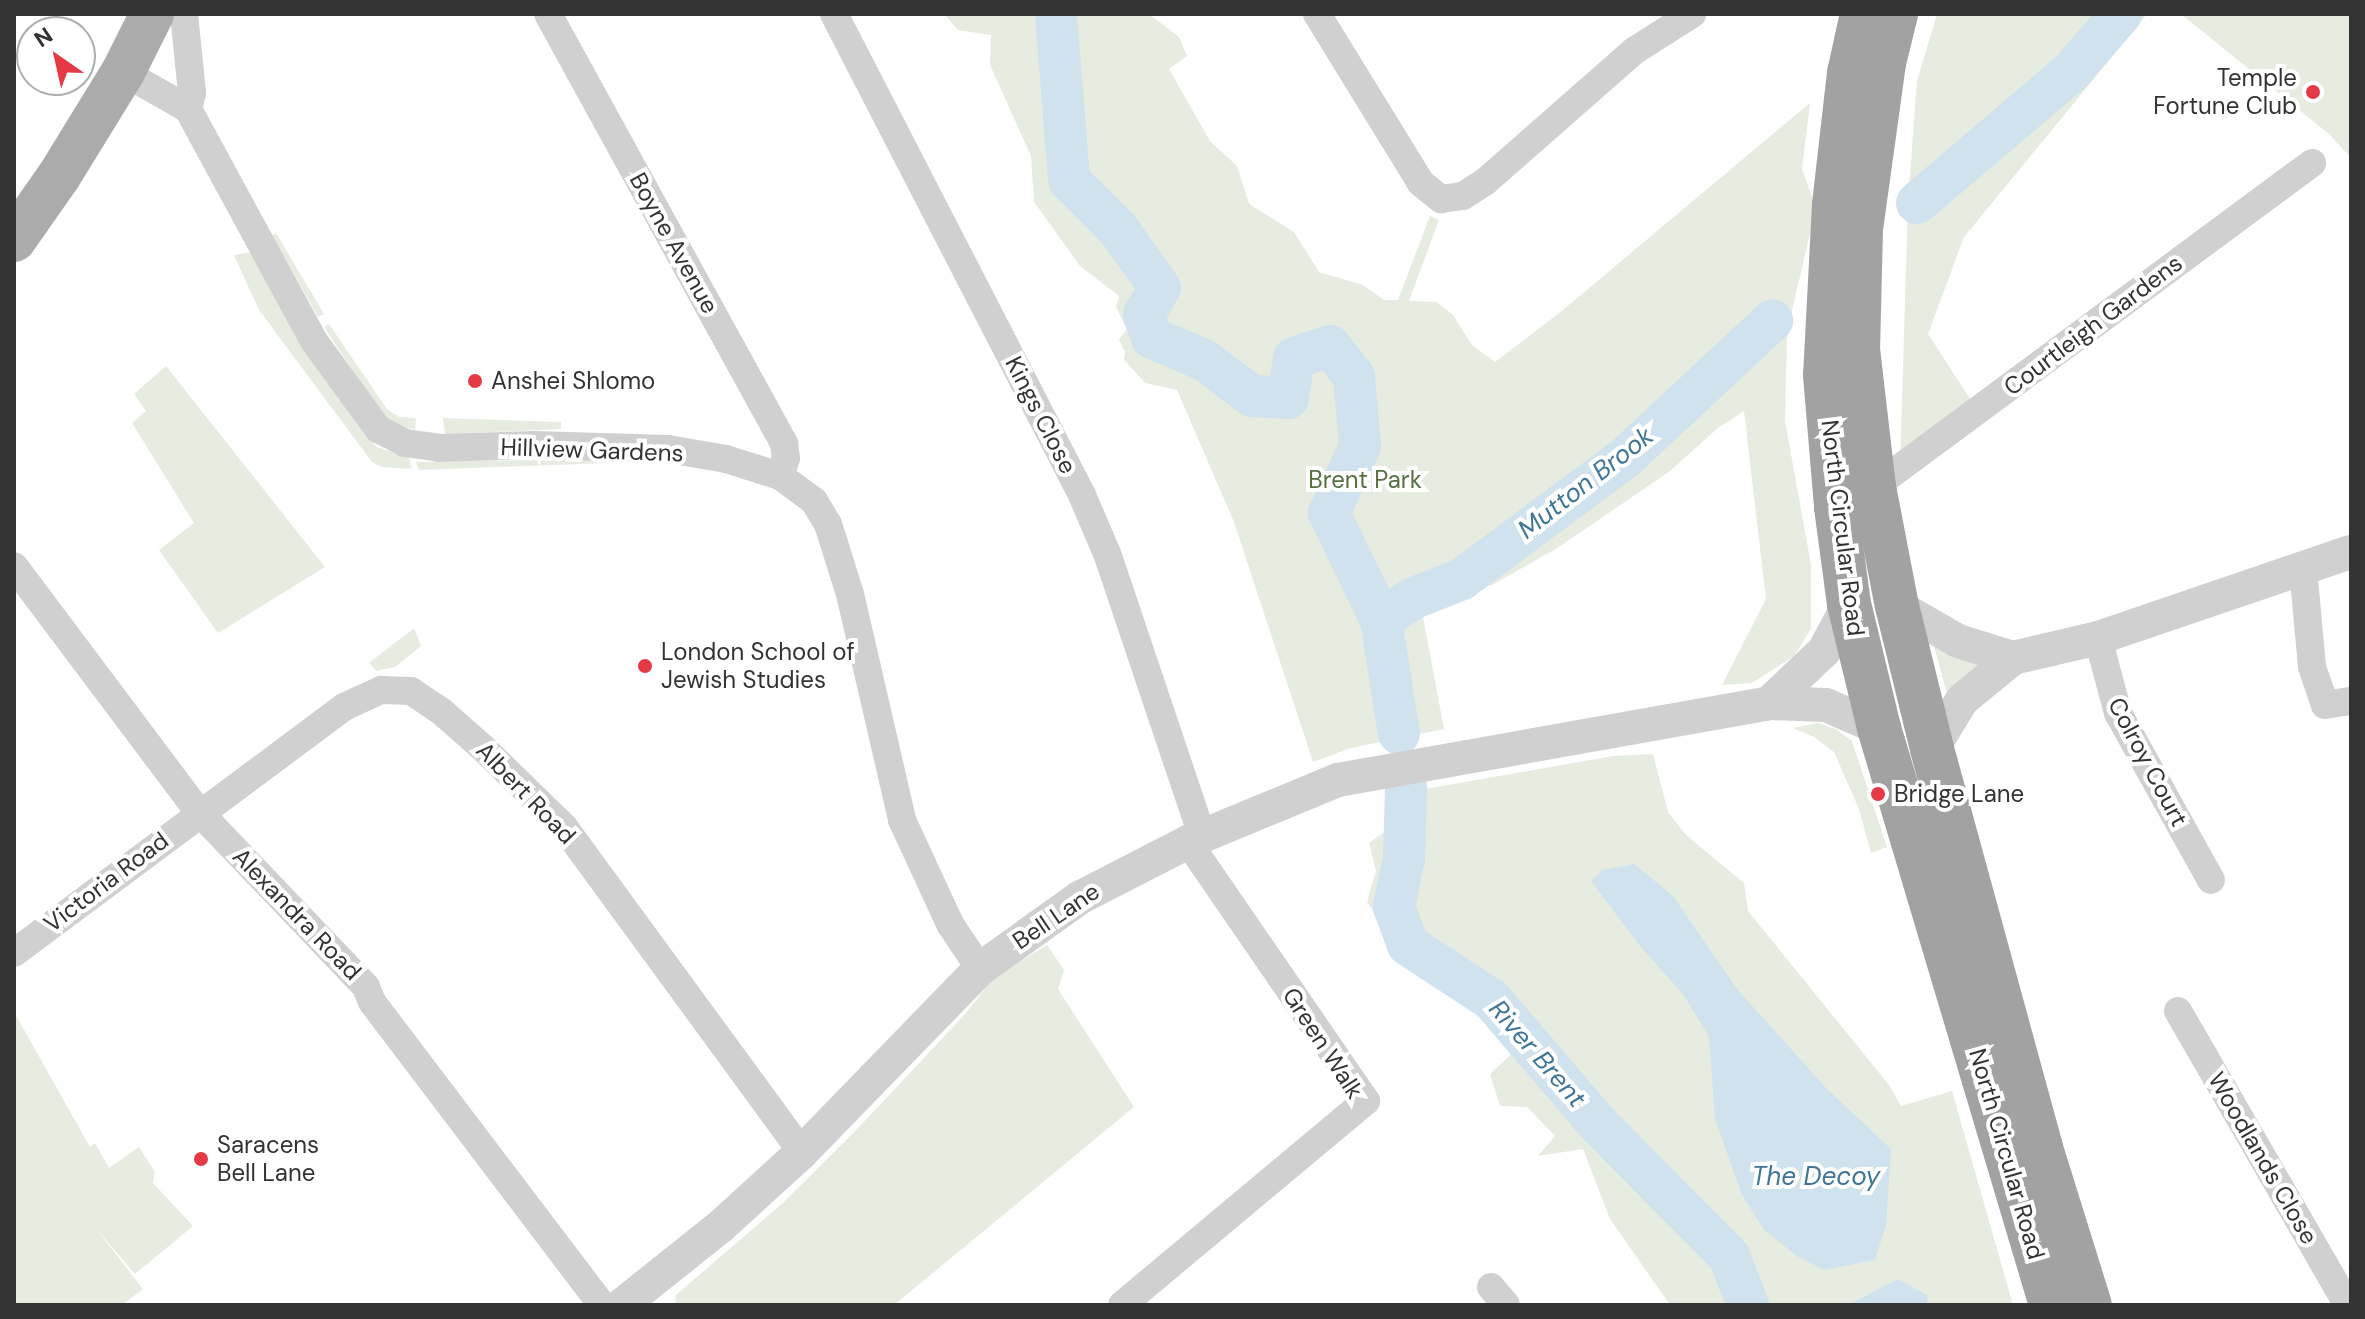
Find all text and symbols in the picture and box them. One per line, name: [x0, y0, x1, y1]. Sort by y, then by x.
north arrow: [16, 16, 96, 96]
text: N: [29, 21, 58, 54]
place label: Temple Fortune Club: [2153, 64, 2297, 120]
marker: Temple Fortune Club: [2304, 83, 2322, 101]
street label: Boyne Avenue: [623, 168, 725, 318]
street label: Courtleigh Gardens: [1998, 249, 2188, 401]
street label: Kings Close: [999, 352, 1083, 478]
place label: Anshei Shlomo: [491, 367, 655, 395]
marker: Anshei Shlomo: [466, 372, 484, 390]
street label: North Circular Road: [1815, 418, 1871, 638]
water label: Mutton Brook: [1512, 420, 1660, 546]
street label: Hillview Gardens: [500, 432, 684, 468]
park label: Brent Park: [1308, 466, 1422, 494]
place label: London School of Jewish Studies: [661, 638, 855, 694]
marker: London School of Jewish Studies: [636, 657, 654, 675]
street label: Colroy Court: [2102, 693, 2194, 831]
street label: Albert Road: [470, 736, 582, 850]
place label: Bridge Lane: [1894, 780, 2024, 808]
marker: Bridge Lane: [1869, 785, 1887, 803]
street label: Victoria Road: [38, 826, 174, 938]
street label: Alexandra Road: [227, 842, 367, 986]
street label: Bell Lane: [1007, 877, 1105, 955]
street label: Green Walk: [1276, 982, 1370, 1104]
water label: River Brent: [1482, 994, 1592, 1114]
street label: North Circular Road: [1963, 1045, 2051, 1263]
street label: Woodlands Close: [2202, 1067, 2324, 1249]
place label: Saracens Bell Lane: [217, 1131, 319, 1187]
marker: Saracens Bell Lane: [192, 1150, 210, 1168]
water label: The Decoy: [1752, 1161, 1880, 1193]

